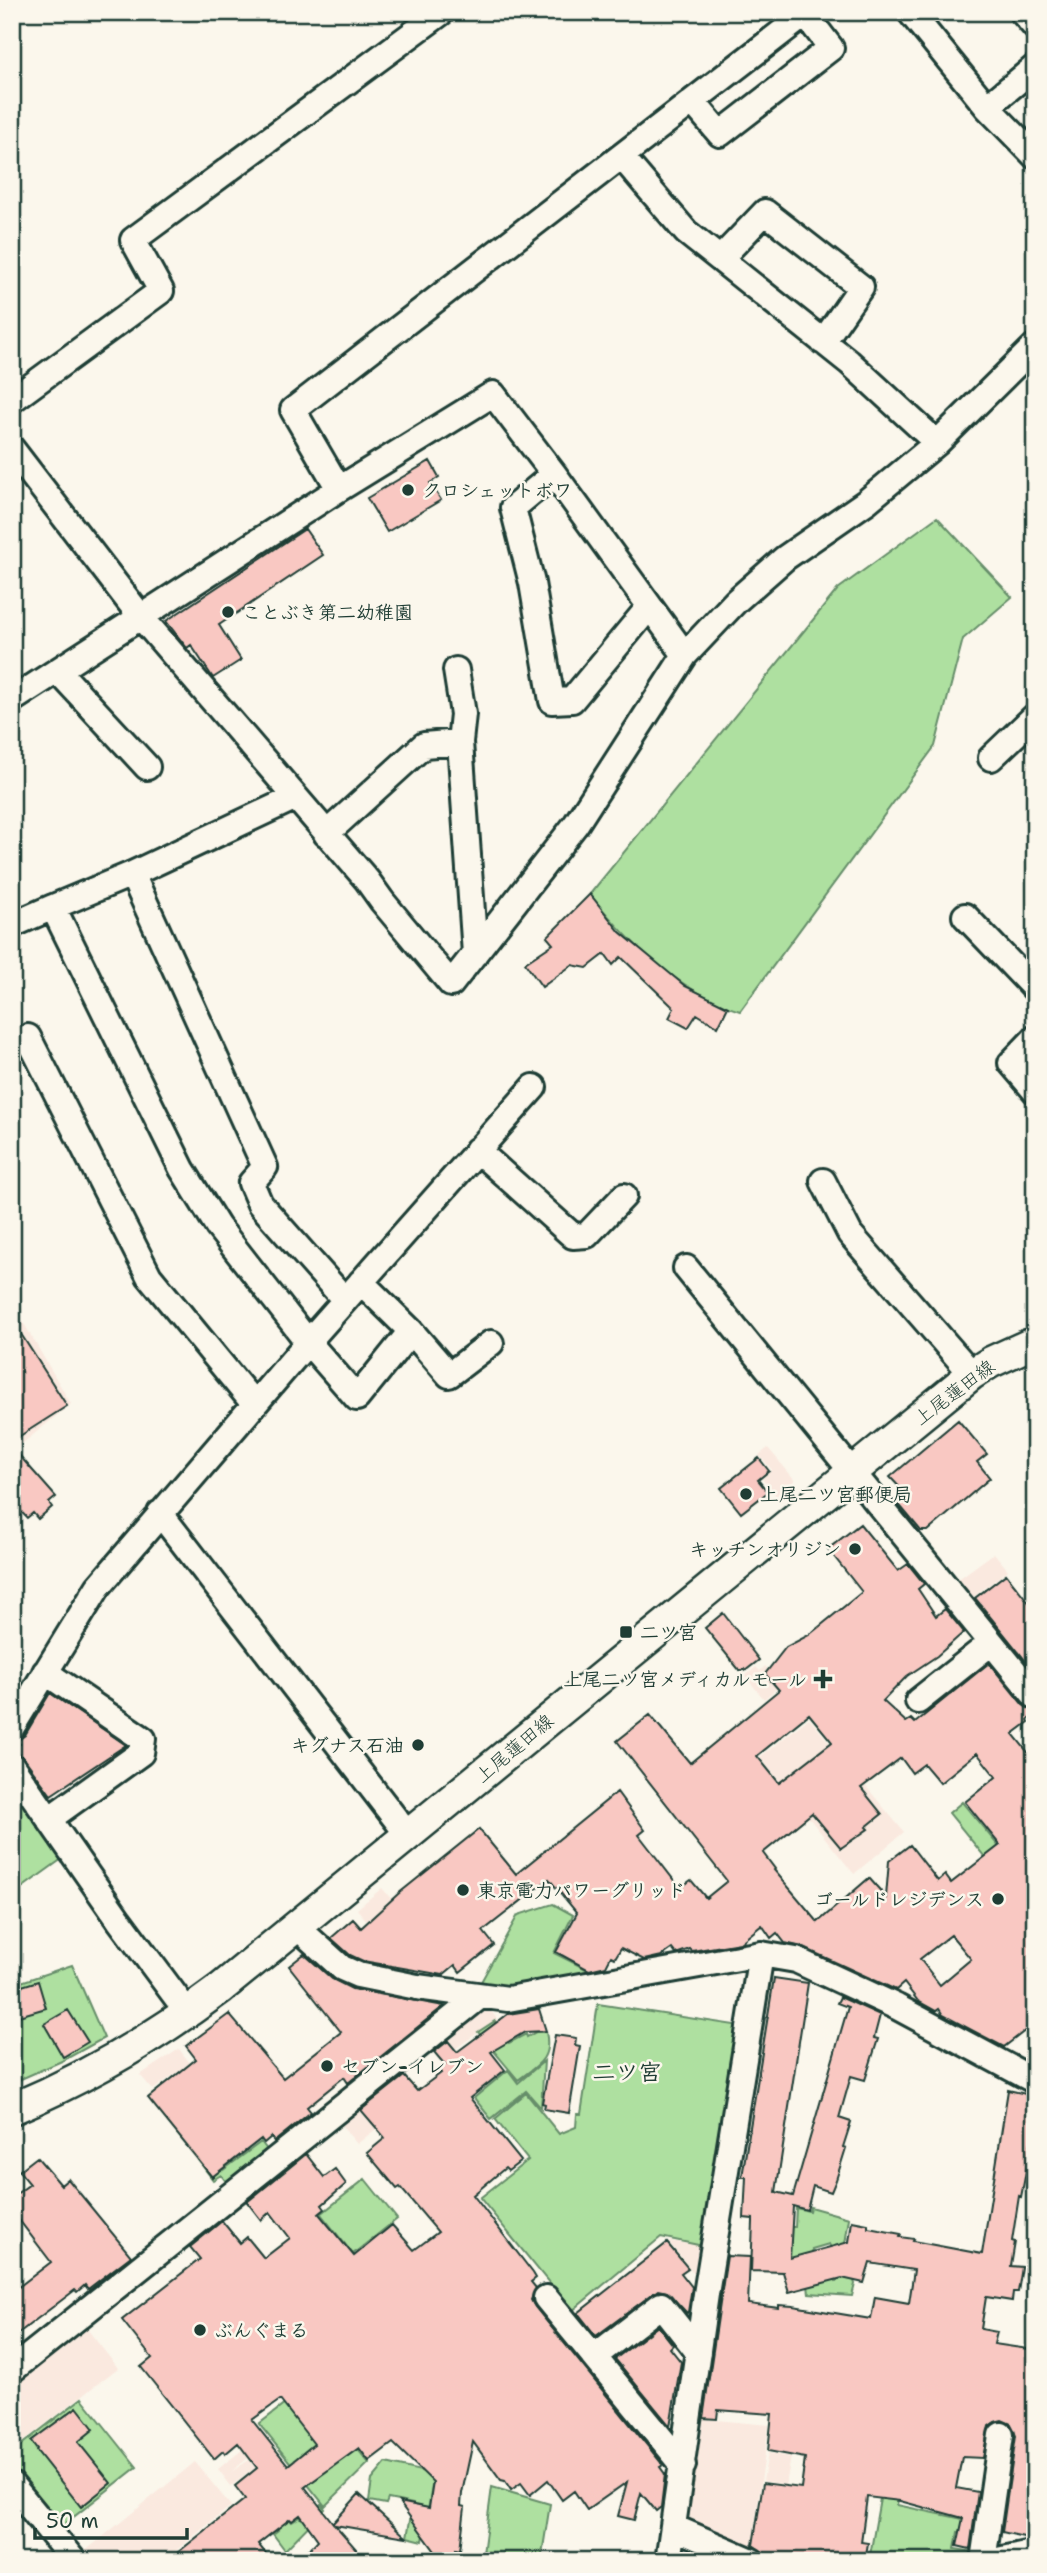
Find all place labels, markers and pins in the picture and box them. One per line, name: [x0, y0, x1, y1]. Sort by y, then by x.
place label: クロシェットボワ: [422, 478, 572, 503]
marker: クロシェットボワ: [400, 482, 416, 498]
place label: ことぶき第二幼稚園: [242, 600, 413, 625]
marker: ことぶき第二幼稚園: [220, 604, 236, 620]
place label: 上尾二ツ宮郵便局: [760, 1482, 912, 1507]
marker: 上尾二ツ宮郵便局: [738, 1486, 754, 1502]
place label: キッチンオリジン: [689, 1537, 841, 1562]
marker: キッチンオリジン: [847, 1541, 863, 1557]
place label: 二ツ宮: [640, 1620, 697, 1645]
marker: 二ツ宮: [618, 1624, 634, 1640]
place label: 上尾二ツ宮メディカルモール: [563, 1667, 807, 1692]
marker: 上尾二ツ宮メディカルモール: [813, 1669, 833, 1689]
place label: キグナス石油: [290, 1733, 404, 1758]
marker: キグナス石油: [410, 1737, 426, 1753]
place label: 東京電力パワーグリッド: [477, 1878, 686, 1903]
marker: 東京電力パワーグリッド: [455, 1882, 471, 1898]
place label: ゴールドレジデンス: [814, 1887, 984, 1912]
marker: ゴールドレジデンス: [990, 1891, 1006, 1907]
place label: セブン-イレブン: [341, 2054, 484, 2079]
marker: セブン-イレブン: [319, 2058, 335, 2074]
place label: ぶんぐまる: [214, 2318, 309, 2343]
marker: ぶんぐまる: [192, 2322, 208, 2338]

